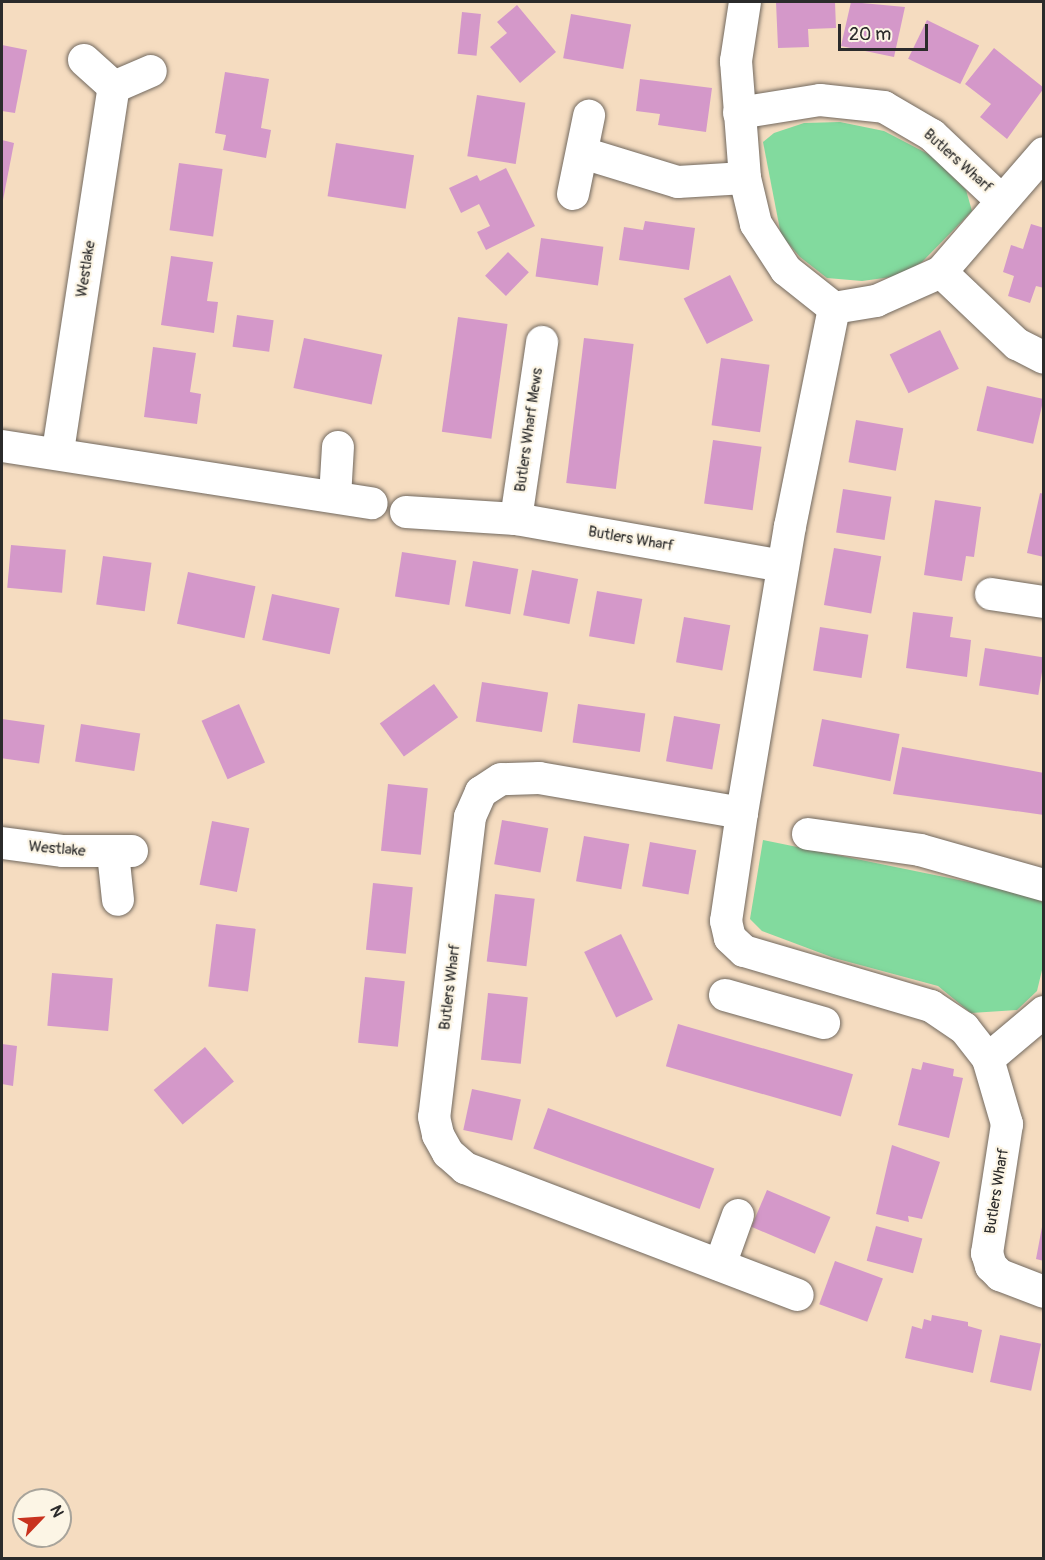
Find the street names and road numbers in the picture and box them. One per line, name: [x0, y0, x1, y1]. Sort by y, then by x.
street label: Butlers Wharf: [920, 125, 996, 197]
street label: Westlake: [73, 239, 99, 299]
street label: Butlers Wharf Mews: [511, 367, 547, 493]
street label: Butlers Wharf: [587, 523, 675, 555]
street label: Westlake: [28, 838, 86, 860]
street label: Butlers Wharf: [436, 943, 464, 1031]
street label: Butlers Wharf: [981, 1147, 1013, 1235]

